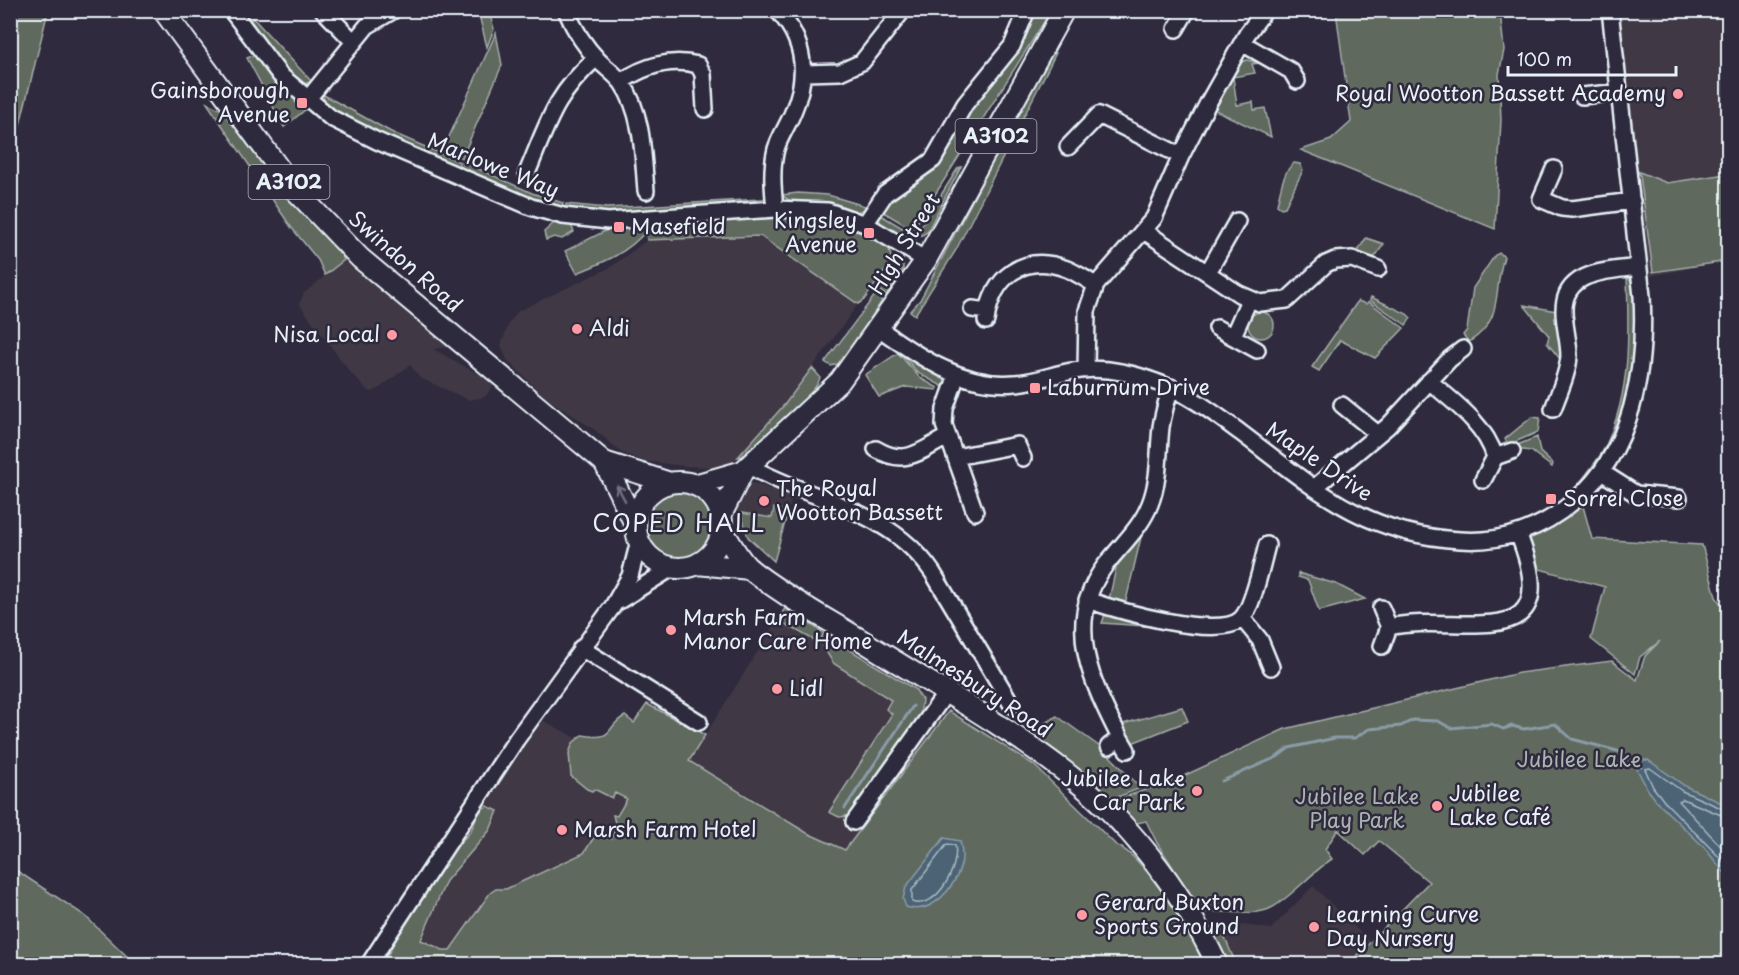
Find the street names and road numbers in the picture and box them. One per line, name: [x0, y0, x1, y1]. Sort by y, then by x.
road number: A3102: [956, 119, 1036, 153]
street label: Marlowe Way: [423, 123, 564, 205]
road number: A3102: [248, 165, 330, 199]
street label: High Street: [859, 186, 947, 300]
street label: Swindon Road: [342, 202, 470, 319]
street label: Maple Drive: [1260, 413, 1380, 508]
street label: Malmesbury Road: [891, 620, 1059, 744]

